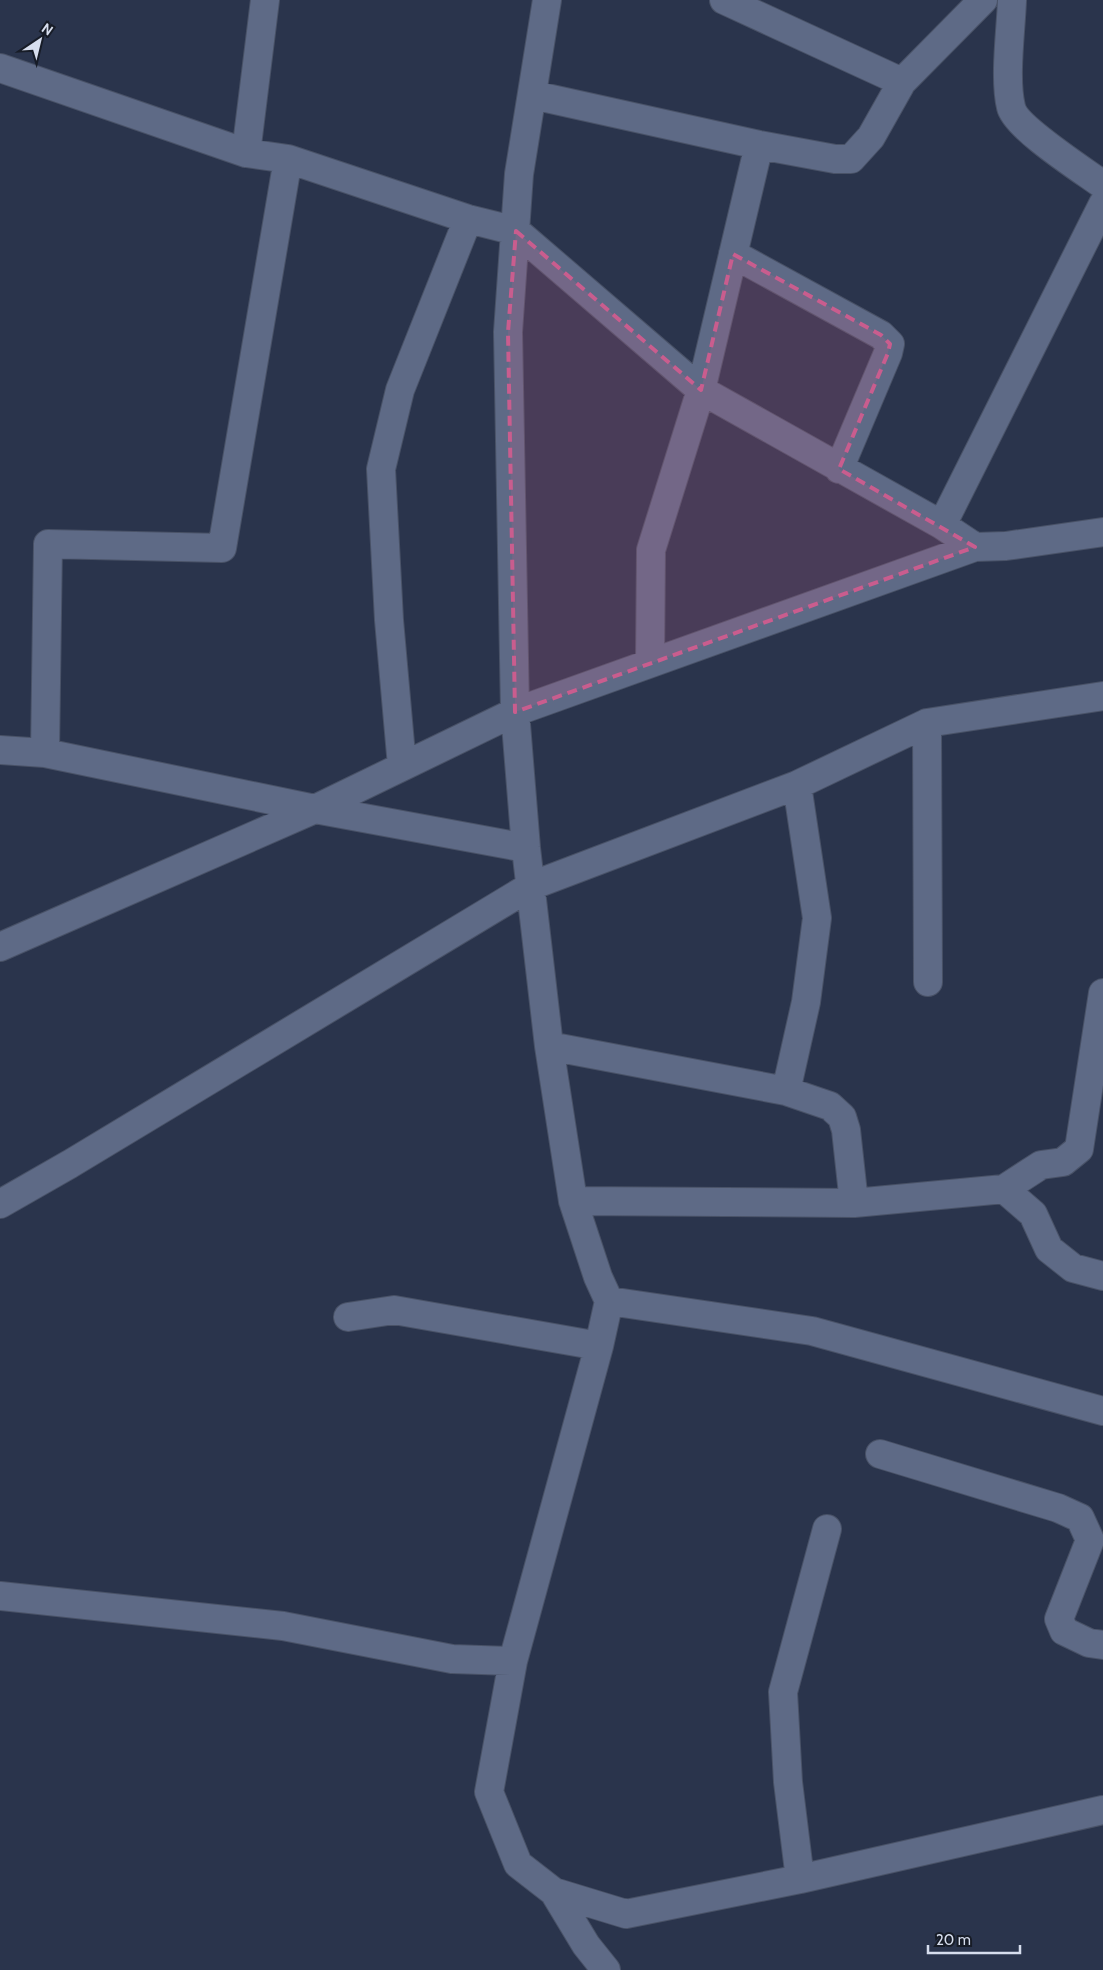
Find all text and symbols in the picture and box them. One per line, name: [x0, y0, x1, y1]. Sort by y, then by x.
north arrow: [15, 15, 65, 65]
text: N: [38, 19, 57, 40]
scale bar: [928, 1922, 1020, 1954]
text: 20 m: [936, 1931, 971, 1949]

